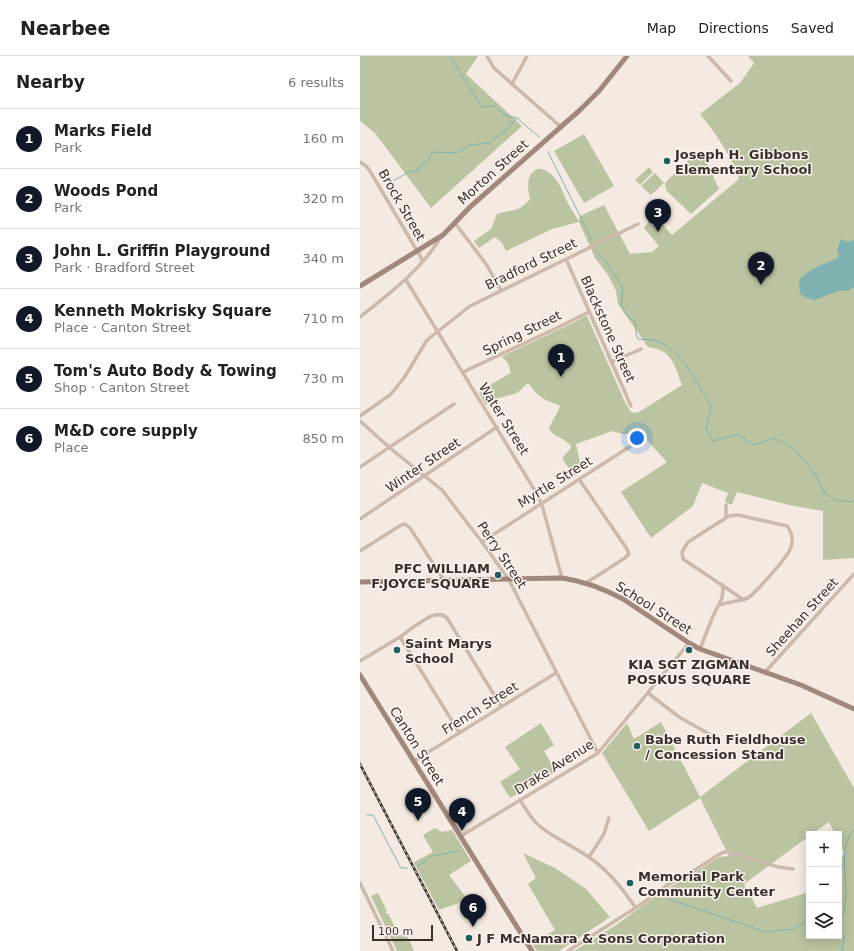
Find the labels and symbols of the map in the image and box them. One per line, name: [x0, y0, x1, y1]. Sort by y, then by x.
street label: Morton Street: [455, 136, 531, 208]
place label: Joseph H. Gibbons Elementary School: [674, 147, 812, 177]
marker: Joseph H. Gibbons Elementary School: [662, 156, 672, 166]
street label: Brock Street: [375, 167, 429, 243]
pin: 3: [645, 199, 671, 232]
street label: Bradford Street: [483, 235, 579, 293]
pin: 2: [748, 252, 774, 285]
street label: Blackstone Street: [578, 273, 638, 385]
street label: Spring Street: [480, 307, 564, 359]
pin: 1: [548, 344, 574, 377]
street label: Water Street: [476, 380, 532, 458]
your location: [627, 428, 647, 448]
street label: Winter Street: [383, 435, 463, 495]
street label: Myrtle Street: [515, 453, 595, 511]
street label: Perry Street: [474, 519, 530, 591]
place label: PFC WILLIAM F.JOYCE SQUARE: [371, 561, 490, 591]
marker: PFC WILLIAM F.JOYCE SQUARE: [493, 570, 503, 580]
street label: Sheehan Street: [763, 575, 841, 659]
street label: School Street: [613, 579, 695, 637]
place label: Saint Marys School: [405, 636, 492, 666]
marker: Saint Marys School: [392, 645, 402, 655]
marker: KIA SGT ZIGMAN POSKUS SQUARE: [684, 645, 694, 655]
place label: KIA SGT ZIGMAN POSKUS SQUARE: [627, 657, 751, 687]
street label: French Street: [439, 679, 521, 737]
street label: Canton Street: [387, 704, 447, 788]
place label: Babe Ruth Fieldhouse / Concession Stand: [645, 732, 806, 762]
street label: Drake Avenue: [512, 737, 596, 797]
marker: Babe Ruth Fieldhouse / Concession Stand: [632, 741, 642, 751]
pin: 5: [405, 788, 431, 821]
pin: 4: [449, 798, 475, 831]
place label: Memorial Park Community Center: [638, 869, 775, 899]
marker: Memorial Park Community Center: [625, 878, 635, 888]
pin: 6: [460, 894, 486, 927]
scale bar: [372, 923, 433, 942]
place label: J F McNamara & Sons Corporation: [476, 931, 725, 946]
marker: J F McNamara & Sons Corporation: [464, 933, 474, 943]

